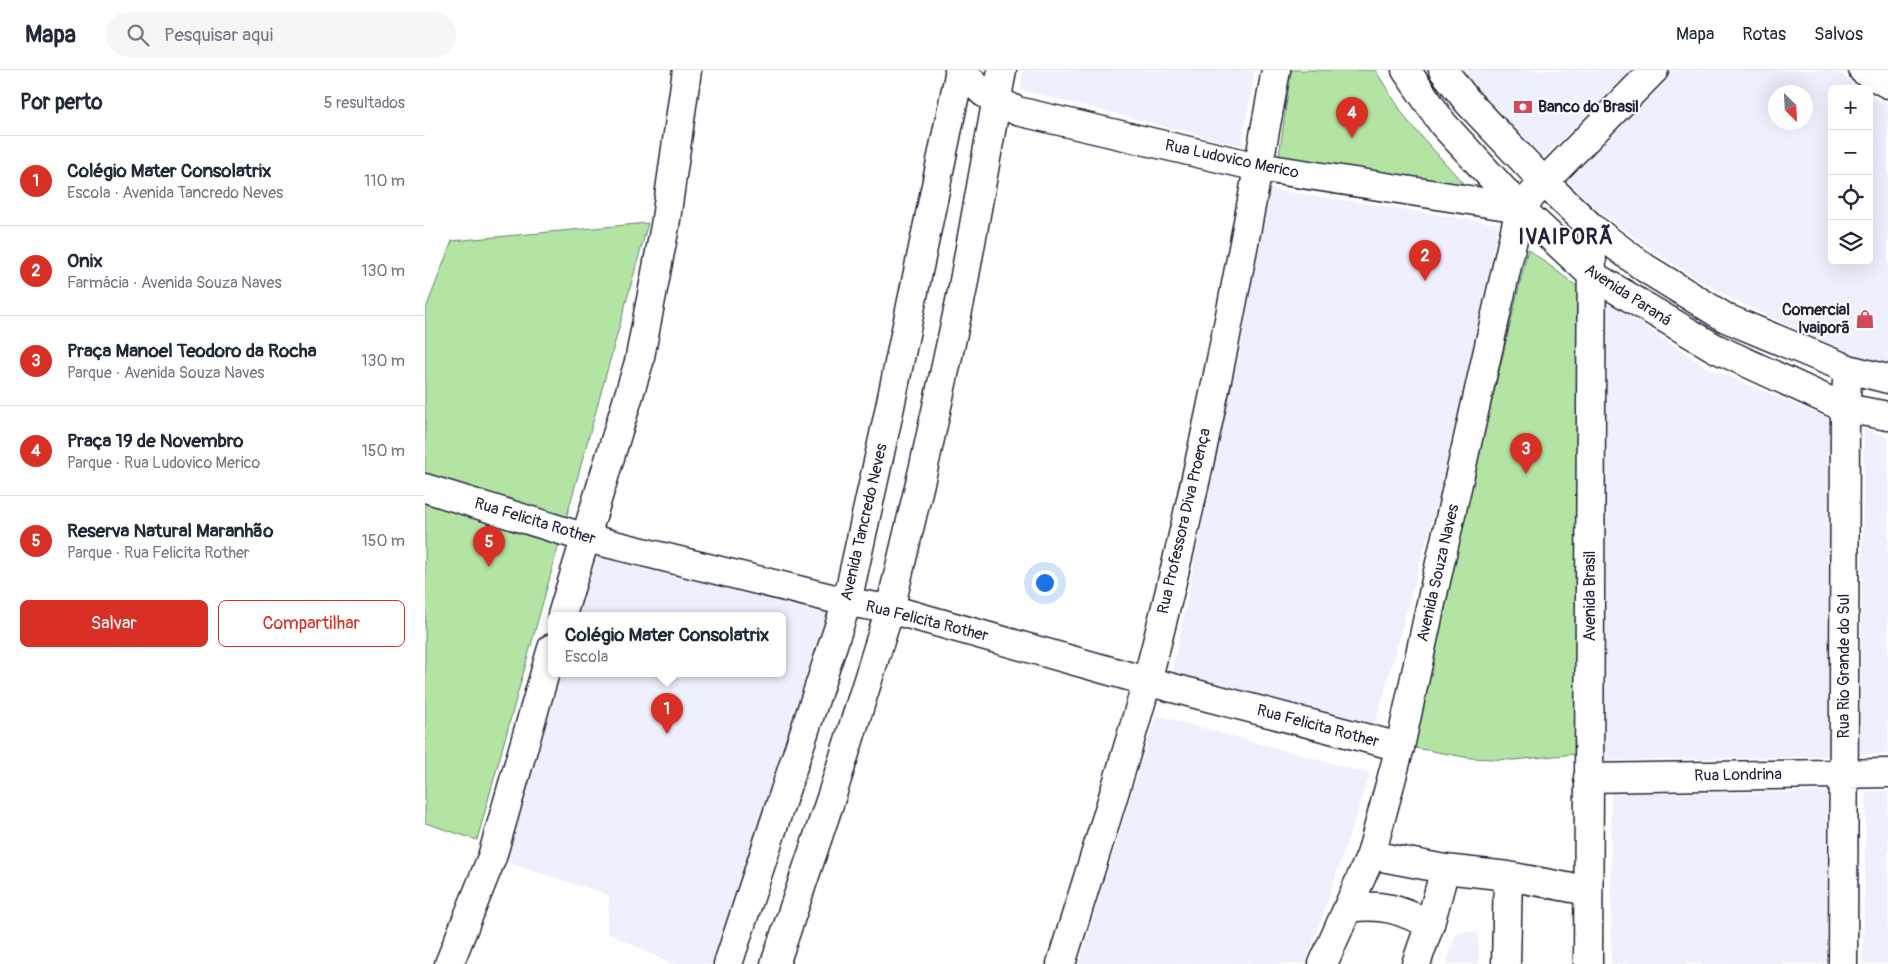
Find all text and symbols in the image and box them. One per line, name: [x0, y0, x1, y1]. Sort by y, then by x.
search box: [106, 12, 456, 57]
text: Mapa: [25, 20, 76, 49]
icon: search: [124, 21, 152, 49]
text: Pesquisar aqui: [164, 23, 273, 47]
text: Mapa: [1676, 23, 1714, 46]
text: Rotas: [1742, 23, 1786, 46]
text: Salvos: [1814, 23, 1863, 46]
north arrow: [1768, 85, 1813, 130]
map controls: [1828, 85, 1873, 265]
button: +: [1828, 85, 1873, 130]
text: Por perto: [20, 89, 102, 116]
text: 5 resultados: [324, 93, 405, 113]
bank icon: Banco do Brasil: [1512, 96, 1534, 118]
pin: 4: [1336, 97, 1368, 138]
place label: Banco do Brasil: [1538, 97, 1639, 117]
button: −: [1828, 130, 1873, 175]
street label: Rua Ludovico Merico: [1163, 135, 1301, 183]
text: Colégio Mater Consolatrix: [67, 159, 272, 183]
text: 1: [33, 171, 39, 191]
text: 110 m: [364, 171, 405, 191]
button: locate: [1828, 175, 1873, 220]
text: Escola · Avenida Tancredo Neves: [67, 183, 283, 203]
button: layers: [1828, 220, 1873, 265]
district label: IVAIPORÃ: [1518, 224, 1614, 251]
pin: 2: [1409, 240, 1441, 281]
text: Onix: [67, 249, 103, 273]
street label: Avenida Paraná: [1581, 259, 1675, 331]
text: 2: [32, 261, 40, 281]
text: 130 m: [361, 261, 405, 281]
text: Farmácia · Avenida Souza Naves: [67, 273, 282, 293]
place label: Comercial Ivaiporã: [1782, 300, 1850, 338]
shop icon: Comercial Ivaiporã: [1854, 308, 1876, 330]
text: Praça Manoel Teodoro da Rocha: [67, 339, 317, 363]
text: 3: [32, 351, 40, 371]
text: 130 m: [361, 351, 405, 371]
text: Parque · Avenida Souza Naves: [67, 363, 264, 383]
street label: Rua Professora Diva Proença: [1153, 426, 1215, 616]
text: Praça 19 de Novembro: [67, 429, 243, 453]
pin: 3: [1510, 433, 1542, 474]
text: 4: [31, 441, 41, 461]
text: 150 m: [361, 441, 405, 461]
street label: Avenida Tancredo Neves: [836, 441, 892, 603]
text: Parque · Rua Ludovico Merico: [67, 453, 260, 473]
street label: Rua Felicita Rother: [472, 493, 598, 549]
street label: Avenida Souza Naves: [1412, 502, 1464, 644]
text: Reserva Natural Maranhão: [67, 519, 273, 543]
pin: 5: [473, 526, 505, 567]
text: 5: [32, 531, 40, 551]
text: 150 m: [361, 531, 405, 551]
text: Parque · Rua Felicita Rother: [67, 543, 250, 563]
street label: Avenida Brasil: [1580, 551, 1600, 641]
your location: [1032, 570, 1058, 596]
street label: Rua Rio Grande do Sul: [1834, 594, 1854, 738]
street label: Rua Felicita Rother: [864, 596, 991, 646]
button: Salvar: [20, 600, 208, 647]
button: Compartilhar: [218, 600, 405, 647]
popup: [548, 612, 786, 677]
text: Colégio Mater Consolatrix: [565, 623, 769, 647]
text: Escola: [565, 647, 608, 667]
pin: 1: [651, 693, 683, 734]
street label: Rua Felicita Rother: [1255, 700, 1382, 752]
street label: Rua Londrina: [1694, 764, 1782, 786]

